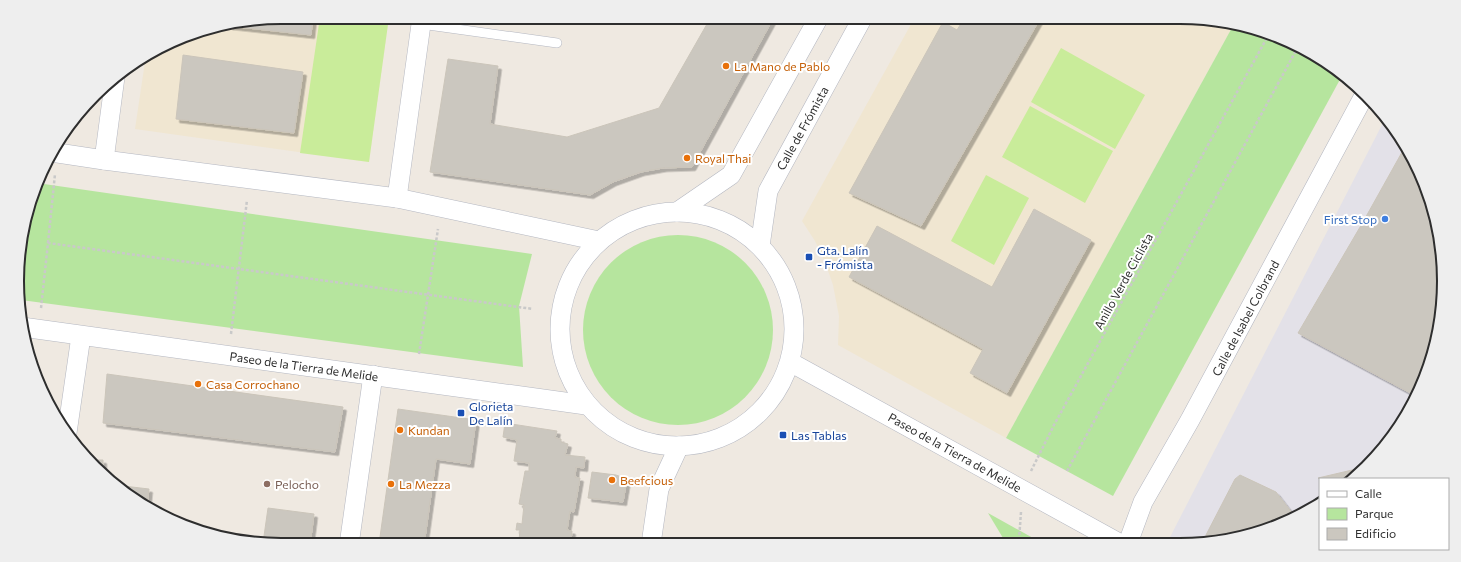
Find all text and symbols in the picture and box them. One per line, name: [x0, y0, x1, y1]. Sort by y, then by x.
place label: La Mano de Pablo: [734, 59, 830, 73]
marker: La Mano de Pablo: [721, 61, 731, 71]
street label: Calle de Frómista: [773, 84, 831, 172]
place label: Royal Thai: [695, 151, 751, 165]
marker: Royal Thai: [682, 153, 692, 163]
place label: First Stop: [1324, 212, 1377, 226]
marker: First Stop: [1380, 214, 1390, 224]
street label: Anillo Verde Ciclista: [1091, 231, 1155, 331]
place label: Gta. Lalín - Frómista: [817, 243, 873, 271]
marker: Gta. Lalín - Frómista: [804, 252, 814, 262]
street label: Calle de Isabel Colbrand: [1209, 258, 1281, 378]
street label: Paseo de la Tierra de Melide: [229, 349, 379, 383]
place label: Casa Corrochano: [206, 377, 300, 391]
marker: Casa Corrochano: [193, 379, 203, 389]
place label: Glorieta De Lalín: [469, 399, 513, 427]
marker: Glorieta De Lalín: [456, 408, 466, 418]
street label: Paseo de la Tierra de Melide: [886, 409, 1024, 495]
place label: Kundan: [408, 423, 450, 437]
marker: Kundan: [395, 425, 405, 435]
place label: Las Tablas: [791, 428, 847, 442]
marker: Las Tablas: [778, 430, 788, 440]
place label: Beefcious: [620, 473, 673, 487]
marker: Beefcious: [607, 475, 617, 485]
place label: Pelocho: [275, 477, 319, 491]
place label: La Mezza: [399, 477, 450, 491]
legend: [1319, 478, 1449, 550]
marker: Pelocho: [262, 479, 272, 489]
marker: La Mezza: [386, 479, 396, 489]
text: Calle: [1355, 486, 1382, 500]
text: Parque: [1355, 506, 1393, 520]
text: Edificio: [1355, 526, 1396, 540]

